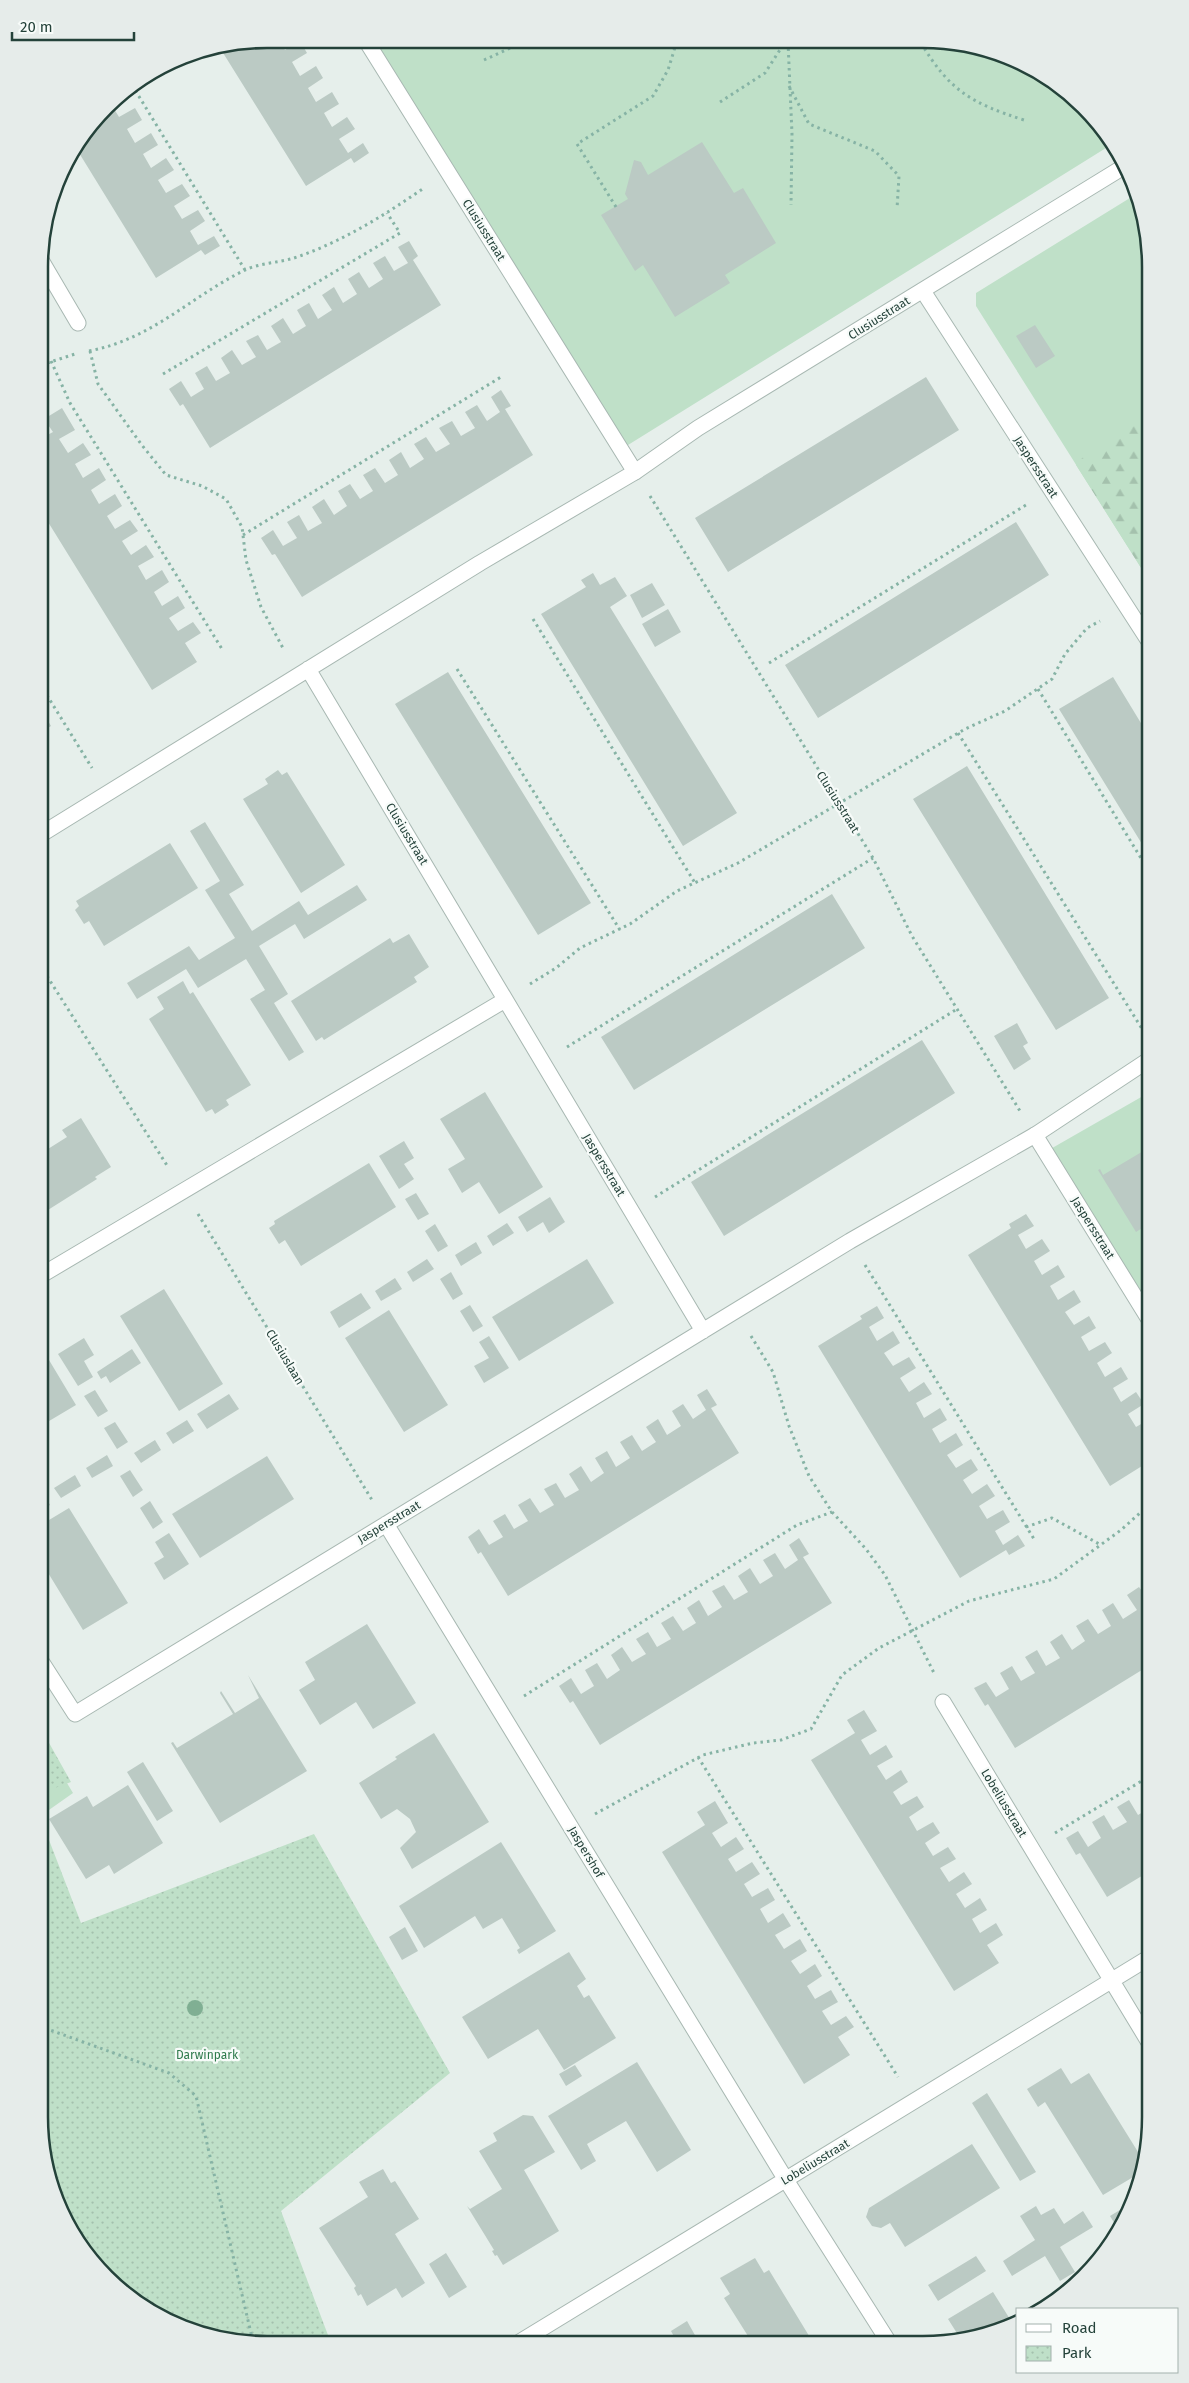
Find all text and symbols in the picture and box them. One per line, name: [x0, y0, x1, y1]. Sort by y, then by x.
scale bar: [12, 10, 135, 42]
text: 20 m: [20, 18, 53, 36]
street label: Clusiusstraat: [460, 197, 509, 264]
street label: Clusiusstraat: [846, 293, 913, 342]
street label: Jaspersstraat: [1011, 434, 1061, 501]
street label: Clusiusstraat: [814, 769, 863, 836]
street label: Clusiusstraat: [383, 800, 431, 868]
street label: Jaspersstraat: [580, 1131, 629, 1199]
street label: Jaspersstraat: [1068, 1194, 1118, 1262]
street label: Clusiuslaan: [263, 1327, 307, 1387]
street label: Jaspersstraat: [355, 1497, 423, 1546]
street label: Lobeliusstraat: [978, 1766, 1030, 1840]
street label: Jaspershof: [565, 1824, 607, 1881]
park label: Darwinpark: [176, 2048, 239, 2062]
street label: Lobeliusstraat: [778, 2136, 852, 2188]
legend: [1016, 2308, 1179, 2373]
text: Road: [1062, 2319, 1097, 2337]
text: Park: [1062, 2344, 1092, 2362]

